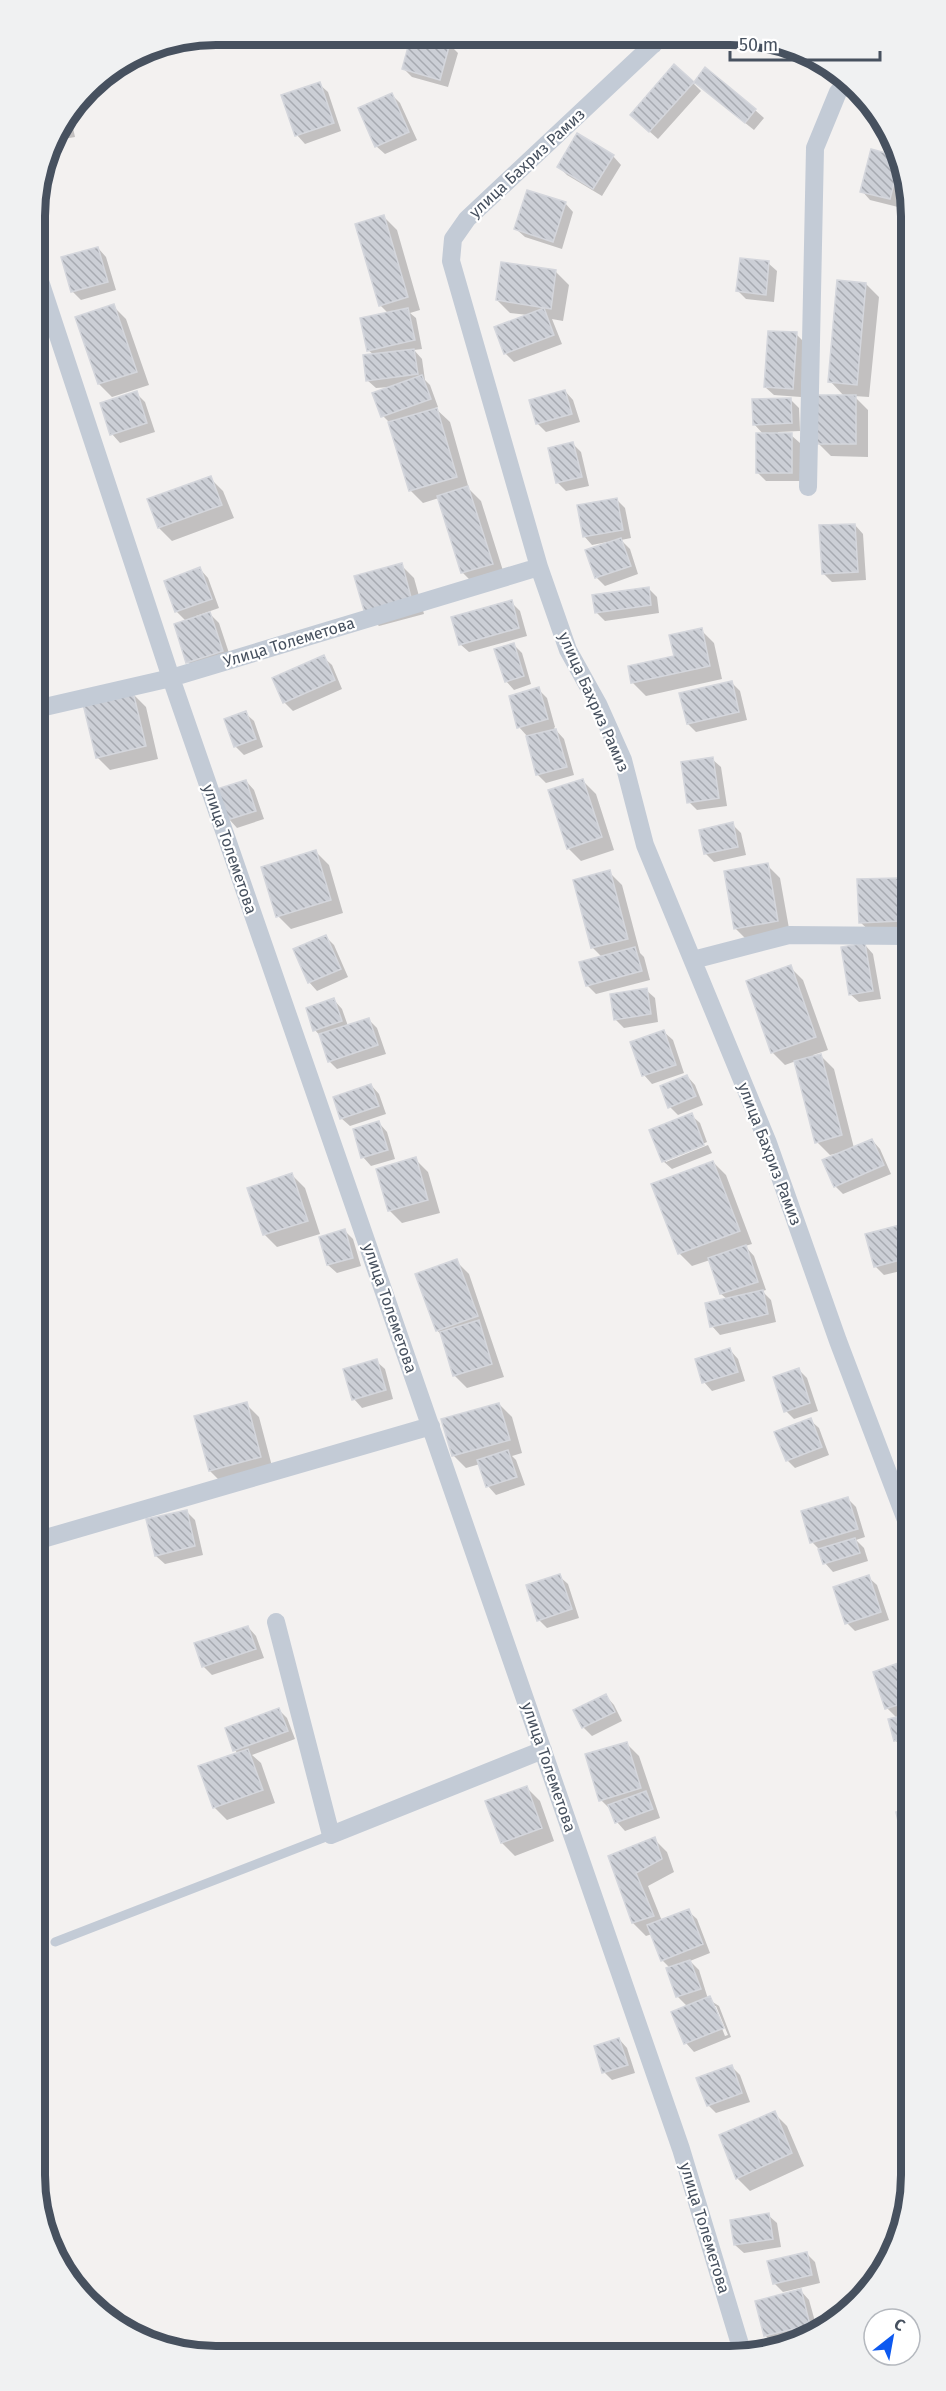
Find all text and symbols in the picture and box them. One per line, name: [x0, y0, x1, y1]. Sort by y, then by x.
scale bar: [730, 24, 880, 62]
text: 50 m: [739, 34, 778, 56]
street label: улица Бахриз Рамиз: [465, 104, 589, 222]
street label: Улица Толеметова: [221, 613, 357, 671]
street label: улица Бахриз Рамиз: [555, 629, 633, 775]
street label: улица Толеметова: [199, 782, 261, 916]
street label: улица Бахриз Рамиз: [734, 1080, 806, 1228]
street label: улица Толеметова: [359, 1241, 421, 1375]
street label: улица Толеметова: [518, 1700, 580, 1834]
street label: улица Толеметова: [676, 2160, 734, 2296]
north arrow: [862, 2307, 922, 2367]
text: С: [891, 2314, 909, 2335]

